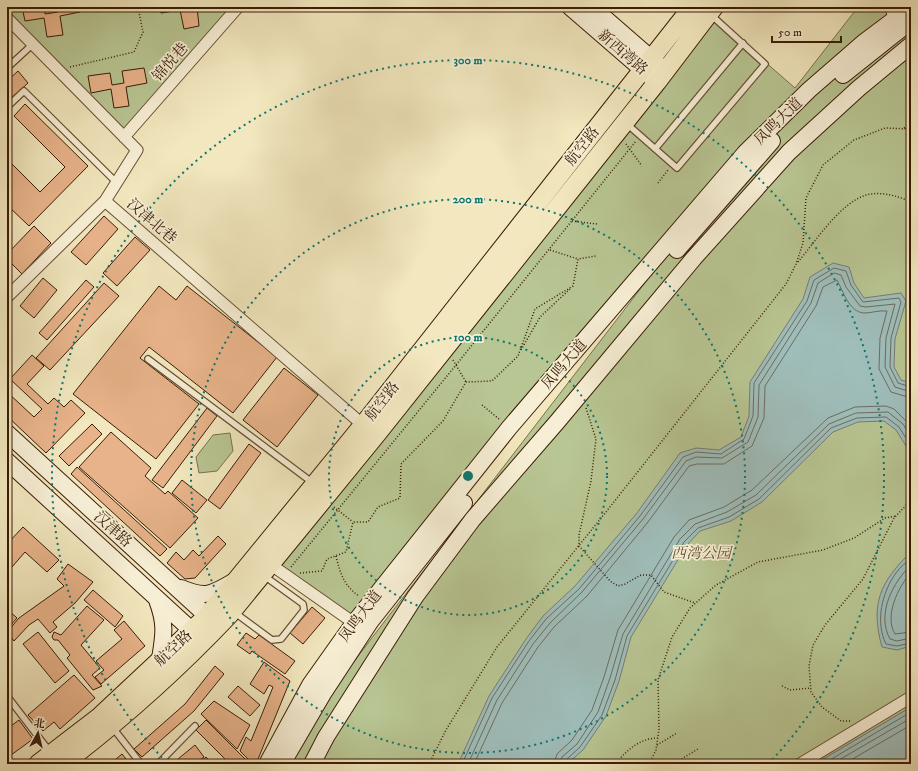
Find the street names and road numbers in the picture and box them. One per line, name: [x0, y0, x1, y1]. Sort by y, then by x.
street label: 新西湾路: [594, 26, 652, 79]
street label: 锦悦巷: [148, 39, 192, 86]
street label: 凤鸣大道: [750, 94, 807, 149]
street label: 航空路: [561, 123, 604, 170]
street label: 汉津北巷: [123, 195, 181, 248]
street label: 凤鸣大道: [538, 335, 591, 393]
street label: 航空路: [361, 378, 404, 425]
street label: 汉津路: [90, 507, 136, 551]
street label: 凤鸣大道: [335, 587, 386, 646]
street label: 航空路: [150, 626, 196, 671]

